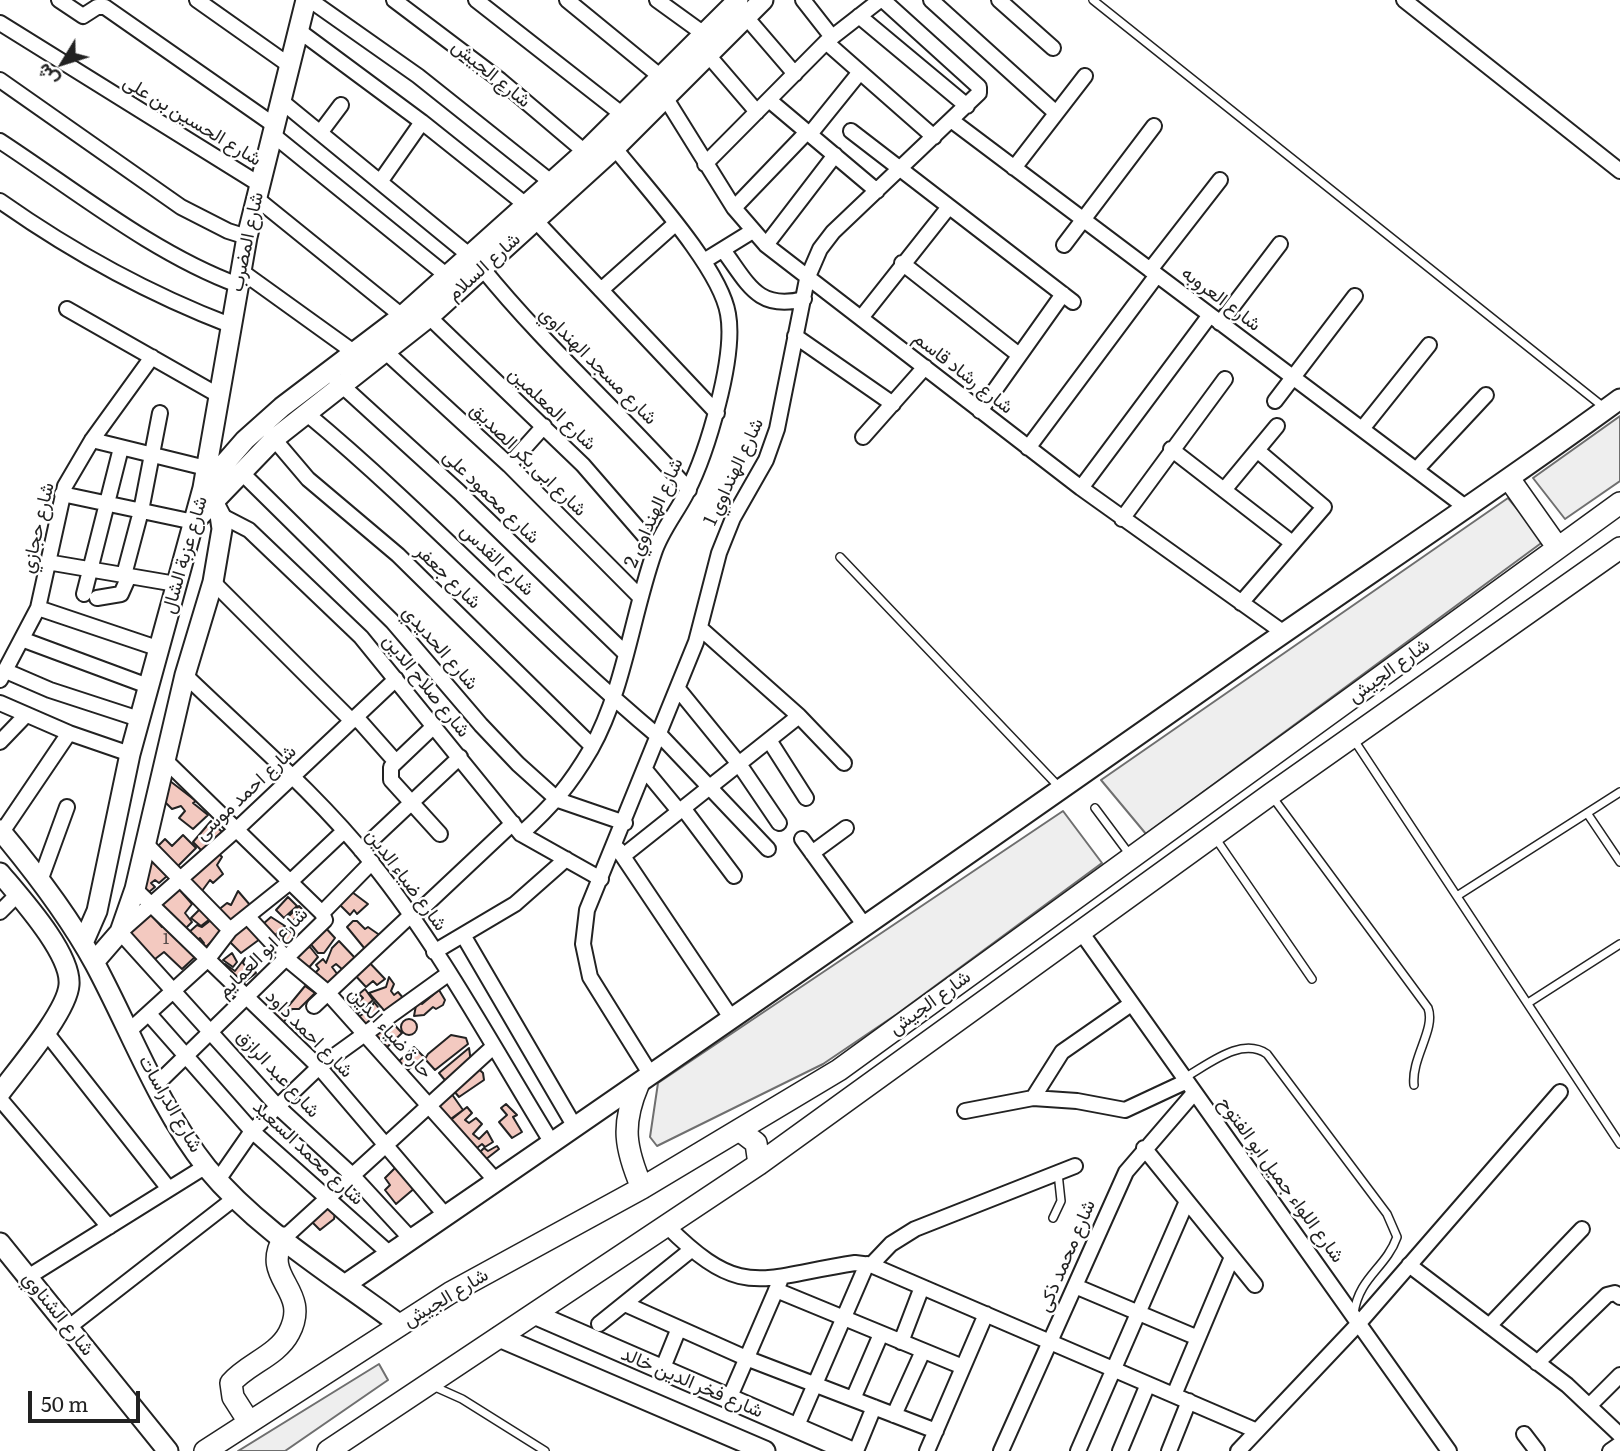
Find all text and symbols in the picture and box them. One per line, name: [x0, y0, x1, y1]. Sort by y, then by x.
north arrow: [28, 28, 98, 98]
street label: شارع الجيش: [447, 35, 535, 113]
text: ش: [28, 58, 65, 94]
street label: شارع الحسين بن على: [119, 71, 265, 171]
street label: شارع المضرب: [225, 190, 269, 294]
street label: شارع السلام: [443, 228, 525, 306]
street label: شارع العروبه: [1177, 262, 1265, 336]
street label: شارع مسجد الهنداوي: [534, 302, 662, 430]
street label: شارع رشاد قاسم: [908, 327, 1018, 419]
street label: شارع المعلمين: [503, 363, 601, 455]
street label: شارع ابى بكر الصديق: [465, 399, 591, 521]
street label: شارع الهنداوي 1: [699, 415, 769, 529]
street label: شارع محمود على: [438, 445, 544, 549]
street label: شارع الهنداوي 2: [620, 455, 688, 571]
street label: شارع حجازي: [16, 480, 60, 576]
street label: شارع عزبة الشال: [157, 494, 213, 616]
street label: شارع القدس: [455, 519, 539, 601]
street label: شارع جعفر: [410, 540, 486, 614]
street label: شارع الحديدي: [397, 601, 483, 695]
street label: شارع صلاح الدين: [377, 630, 475, 742]
street label: شارع الجيش: [1344, 634, 1434, 708]
street label: شارع احمد موسى: [191, 740, 301, 846]
street label: شارع ضياء الدين: [360, 825, 452, 935]
street label: شارع ابو العمايم: [213, 903, 313, 1003]
house number: 1: [163, 929, 169, 949]
street label: شارع الجيش: [885, 966, 975, 1040]
street label: حارة ضياء الدين: [343, 983, 437, 1083]
street label: شارع احمد داود: [260, 985, 358, 1083]
street label: شارع عبد الرازق: [232, 1025, 324, 1123]
street label: شارع الدراسات: [133, 1051, 207, 1157]
street label: شارع اللواء جميل ابو الفتوح: [1213, 1093, 1349, 1267]
street label: شارع محمد السعيد: [248, 1096, 368, 1210]
street label: شارع محمد ذكى: [1033, 1197, 1101, 1315]
street label: شارع الجيش: [399, 1264, 493, 1332]
street label: شارع الشناوي: [17, 1268, 99, 1360]
street label: شارع فخر الدين خالد: [618, 1343, 766, 1423]
scale bar: [32, 1378, 144, 1422]
text: 50 m: [41, 1387, 88, 1418]

